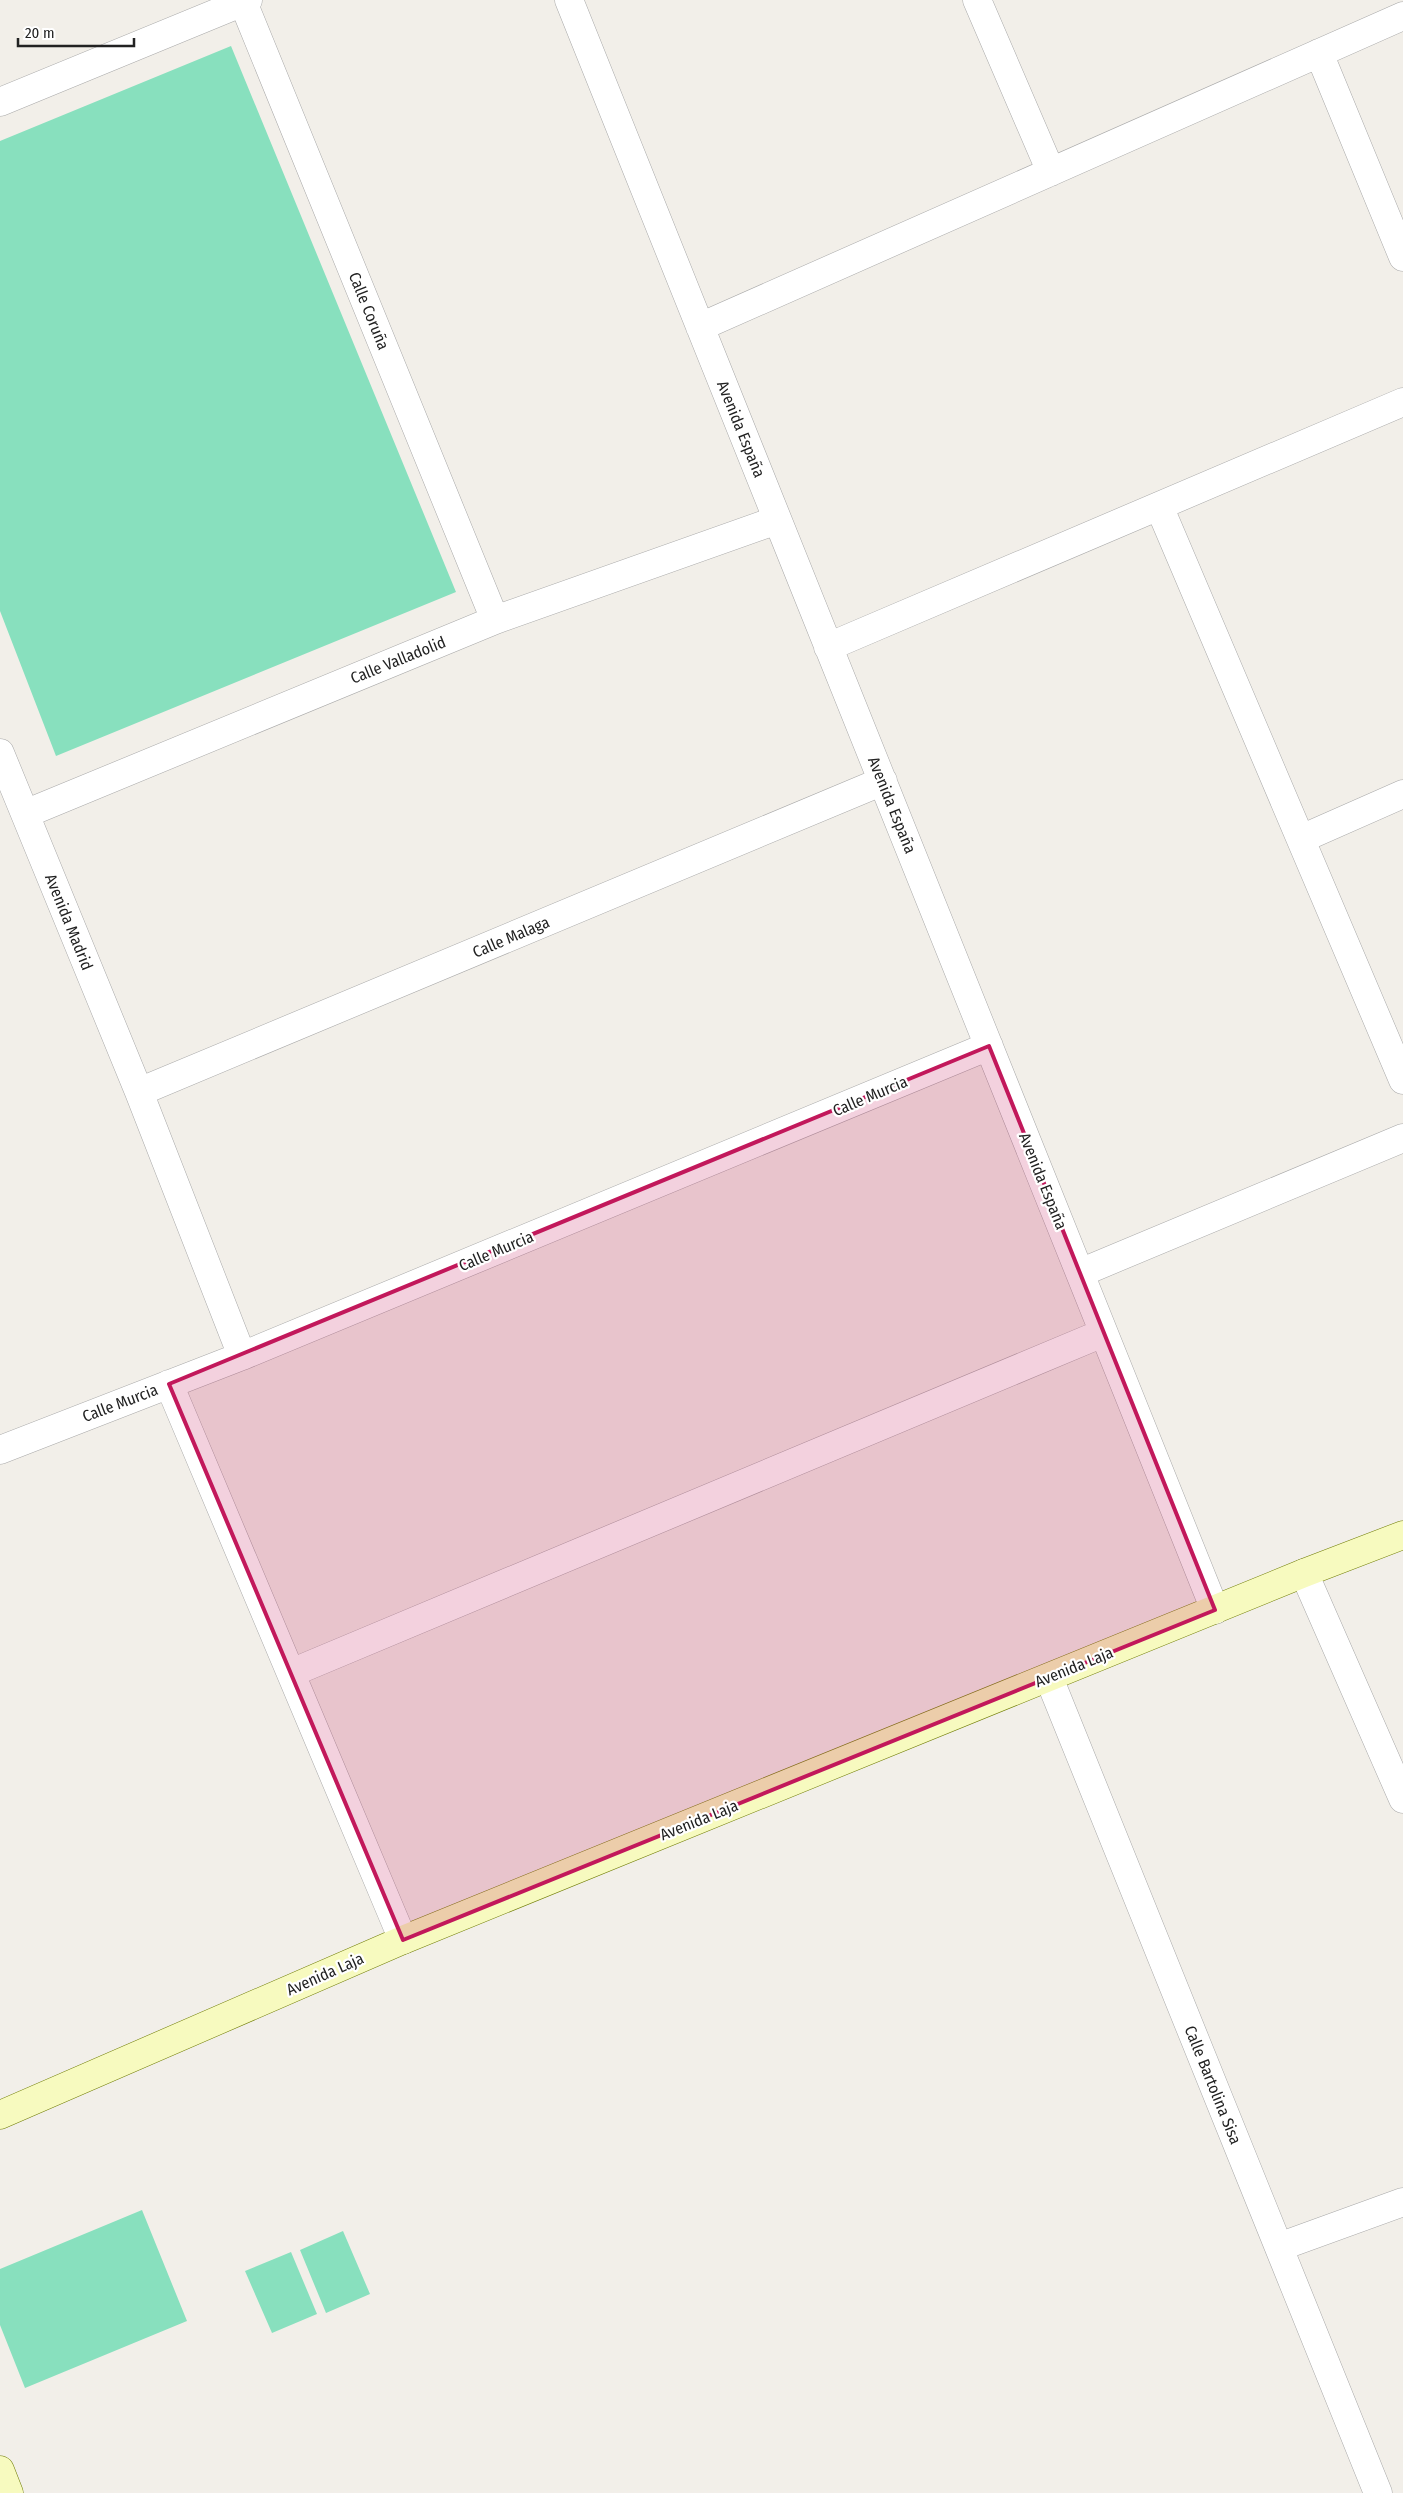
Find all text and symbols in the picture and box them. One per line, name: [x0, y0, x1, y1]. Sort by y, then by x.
scale bar: [18, 15, 134, 47]
text: 20 m: [25, 24, 55, 42]
street label: Calle Coruña: [345, 269, 393, 353]
street label: Avenida España: [713, 378, 769, 480]
street label: Calle Valladolid: [348, 632, 448, 688]
street label: Avenida España: [864, 754, 920, 856]
street label: Avenida Madrid: [41, 871, 97, 973]
street label: Calle Malaga: [470, 912, 552, 962]
street label: Calle Murcia: [830, 1072, 910, 1120]
street label: Avenida España: [1015, 1130, 1071, 1232]
street label: Calle Murcia: [456, 1227, 536, 1275]
street label: Calle Murcia: [80, 1380, 161, 1426]
street label: Avenida Laja: [1032, 1643, 1116, 1691]
street label: Avenida Laja: [657, 1796, 741, 1844]
street label: Avenida Laja: [283, 1948, 367, 1999]
street label: Calle Bartolina Sisa: [1181, 2023, 1245, 2147]

